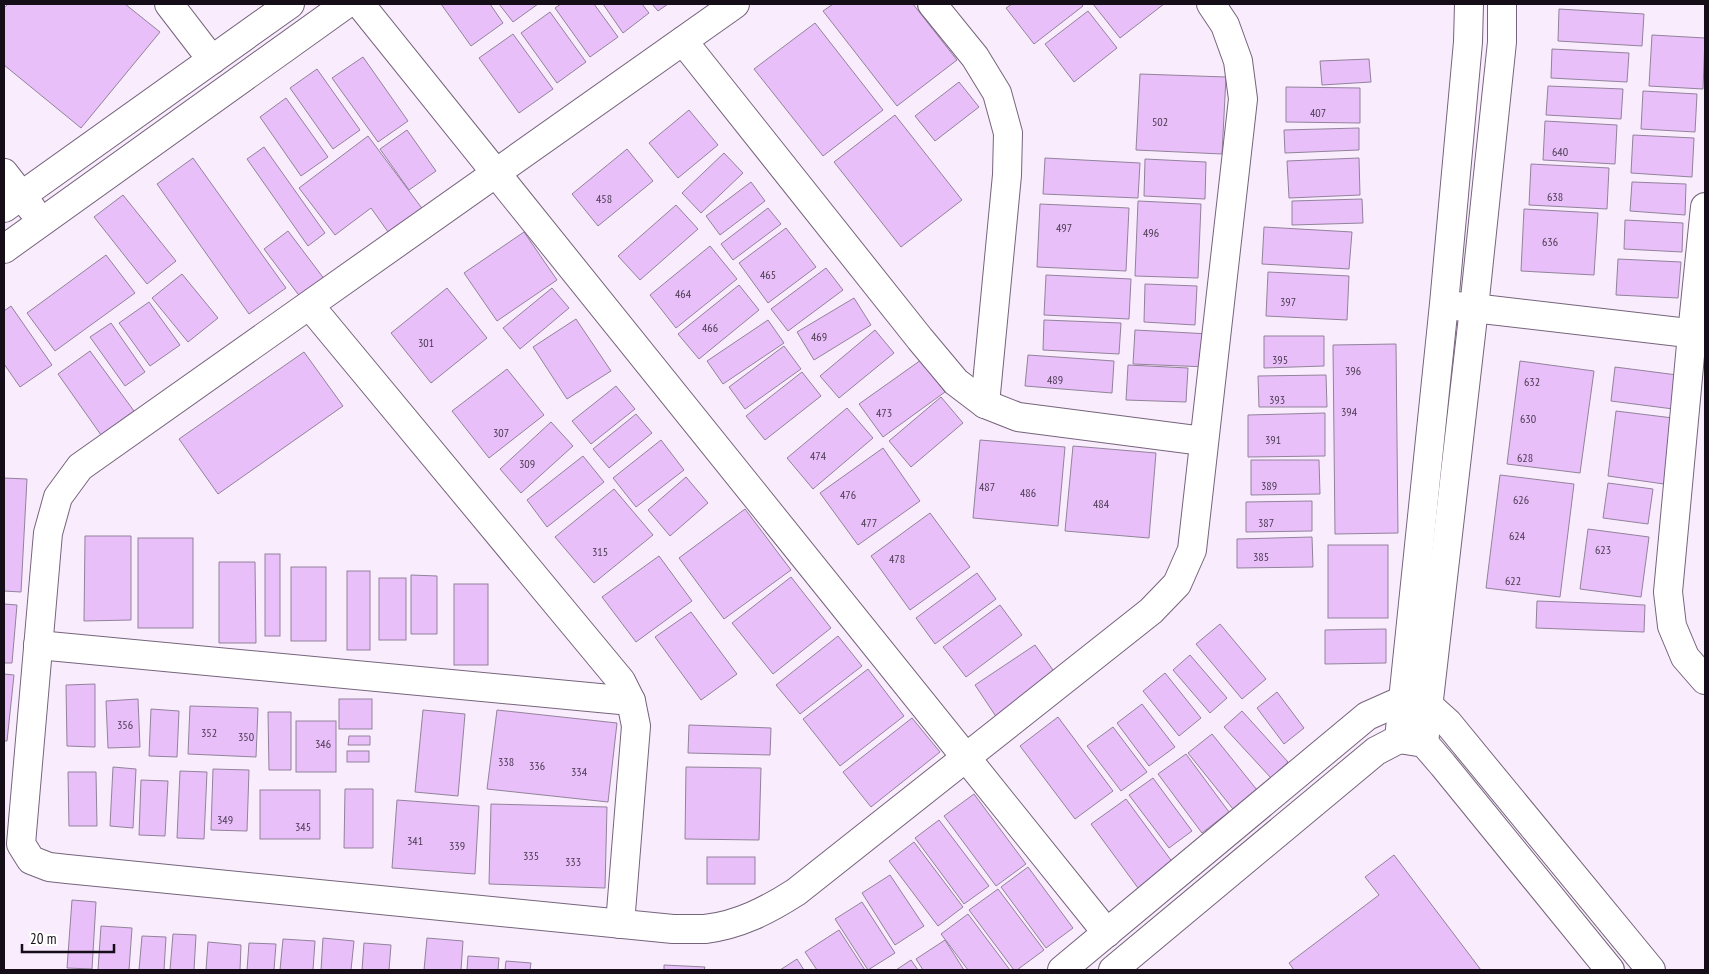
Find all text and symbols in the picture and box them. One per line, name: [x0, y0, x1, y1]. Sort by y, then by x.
house number: 407: [1310, 105, 1326, 120]
house number: 502: [1152, 114, 1168, 129]
house number: 640: [1552, 144, 1568, 159]
house number: 638: [1547, 189, 1563, 204]
house number: 458: [596, 191, 612, 206]
house number: 497: [1056, 220, 1072, 235]
house number: 496: [1143, 225, 1159, 240]
house number: 636: [1542, 234, 1558, 249]
house number: 465: [760, 267, 776, 282]
house number: 464: [675, 286, 692, 301]
house number: 397: [1280, 294, 1296, 309]
house number: 466: [702, 320, 718, 335]
house number: 469: [811, 329, 827, 344]
house number: 301: [418, 335, 434, 350]
house number: 395: [1272, 352, 1288, 367]
house number: 396: [1345, 363, 1361, 378]
house number: 489: [1047, 372, 1063, 387]
house number: 632: [1524, 374, 1540, 389]
house number: 393: [1269, 392, 1285, 407]
house number: 394: [1341, 404, 1358, 419]
house number: 473: [876, 405, 892, 420]
house number: 630: [1520, 411, 1536, 426]
house number: 307: [493, 425, 509, 440]
house number: 391: [1265, 432, 1281, 447]
house number: 474: [810, 448, 827, 463]
house number: 628: [1517, 450, 1533, 465]
house number: 309: [519, 456, 535, 471]
house number: 389: [1261, 478, 1277, 493]
house number: 487: [979, 479, 995, 494]
house number: 486: [1020, 485, 1036, 500]
house number: 476: [840, 487, 856, 502]
house number: 626: [1513, 492, 1529, 507]
house number: 484: [1093, 496, 1110, 511]
house number: 477: [861, 515, 877, 530]
house number: 387: [1258, 515, 1274, 530]
house number: 624: [1509, 528, 1526, 543]
house number: 623: [1595, 542, 1611, 557]
house number: 315: [592, 544, 608, 559]
house number: 385: [1253, 549, 1269, 564]
house number: 478: [889, 551, 905, 566]
house number: 622: [1505, 573, 1521, 588]
house number: 356: [117, 717, 133, 732]
house number: 352: [201, 725, 217, 740]
house number: 350: [238, 729, 254, 744]
house number: 346: [315, 736, 331, 751]
house number: 338: [498, 754, 514, 769]
house number: 336: [529, 758, 545, 773]
house number: 334: [571, 764, 588, 779]
house number: 349: [217, 812, 233, 827]
house number: 345: [295, 819, 311, 834]
house number: 341: [407, 833, 423, 848]
house number: 339: [449, 838, 465, 853]
house number: 335: [523, 848, 539, 863]
house number: 333: [565, 854, 581, 869]
scale bar: [22, 922, 115, 954]
text: 20 m: [30, 929, 56, 948]

